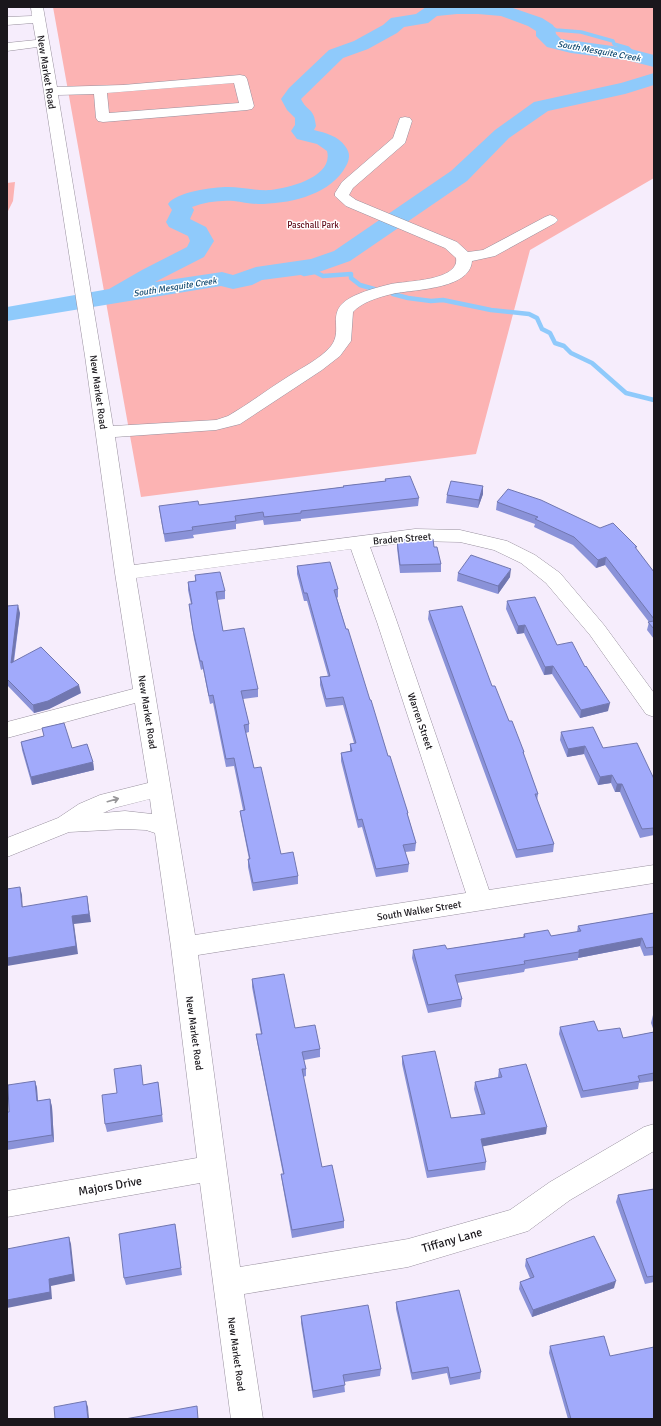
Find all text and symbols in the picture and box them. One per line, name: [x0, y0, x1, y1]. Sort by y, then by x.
street label: New Market Road: [34, 34, 58, 110]
water label: South Mesquite Creek: [557, 39, 643, 64]
park label: Paschall Park: [287, 220, 339, 231]
water label: South Mesquite Creek: [133, 275, 219, 300]
street label: New Market Road: [87, 354, 109, 430]
street label: Braden Street: [372, 530, 432, 548]
street label: New Market Road: [135, 674, 159, 750]
street label: Warren Street: [405, 691, 436, 752]
one-way arrow: [106, 796, 119, 803]
street label: South Walker Street: [376, 898, 463, 924]
street label: New Market Road: [183, 995, 205, 1071]
street label: Majors Drive: [77, 1174, 143, 1199]
street label: Tiffany Lane: [420, 1225, 484, 1256]
street label: New Market Road: [225, 1316, 247, 1392]

